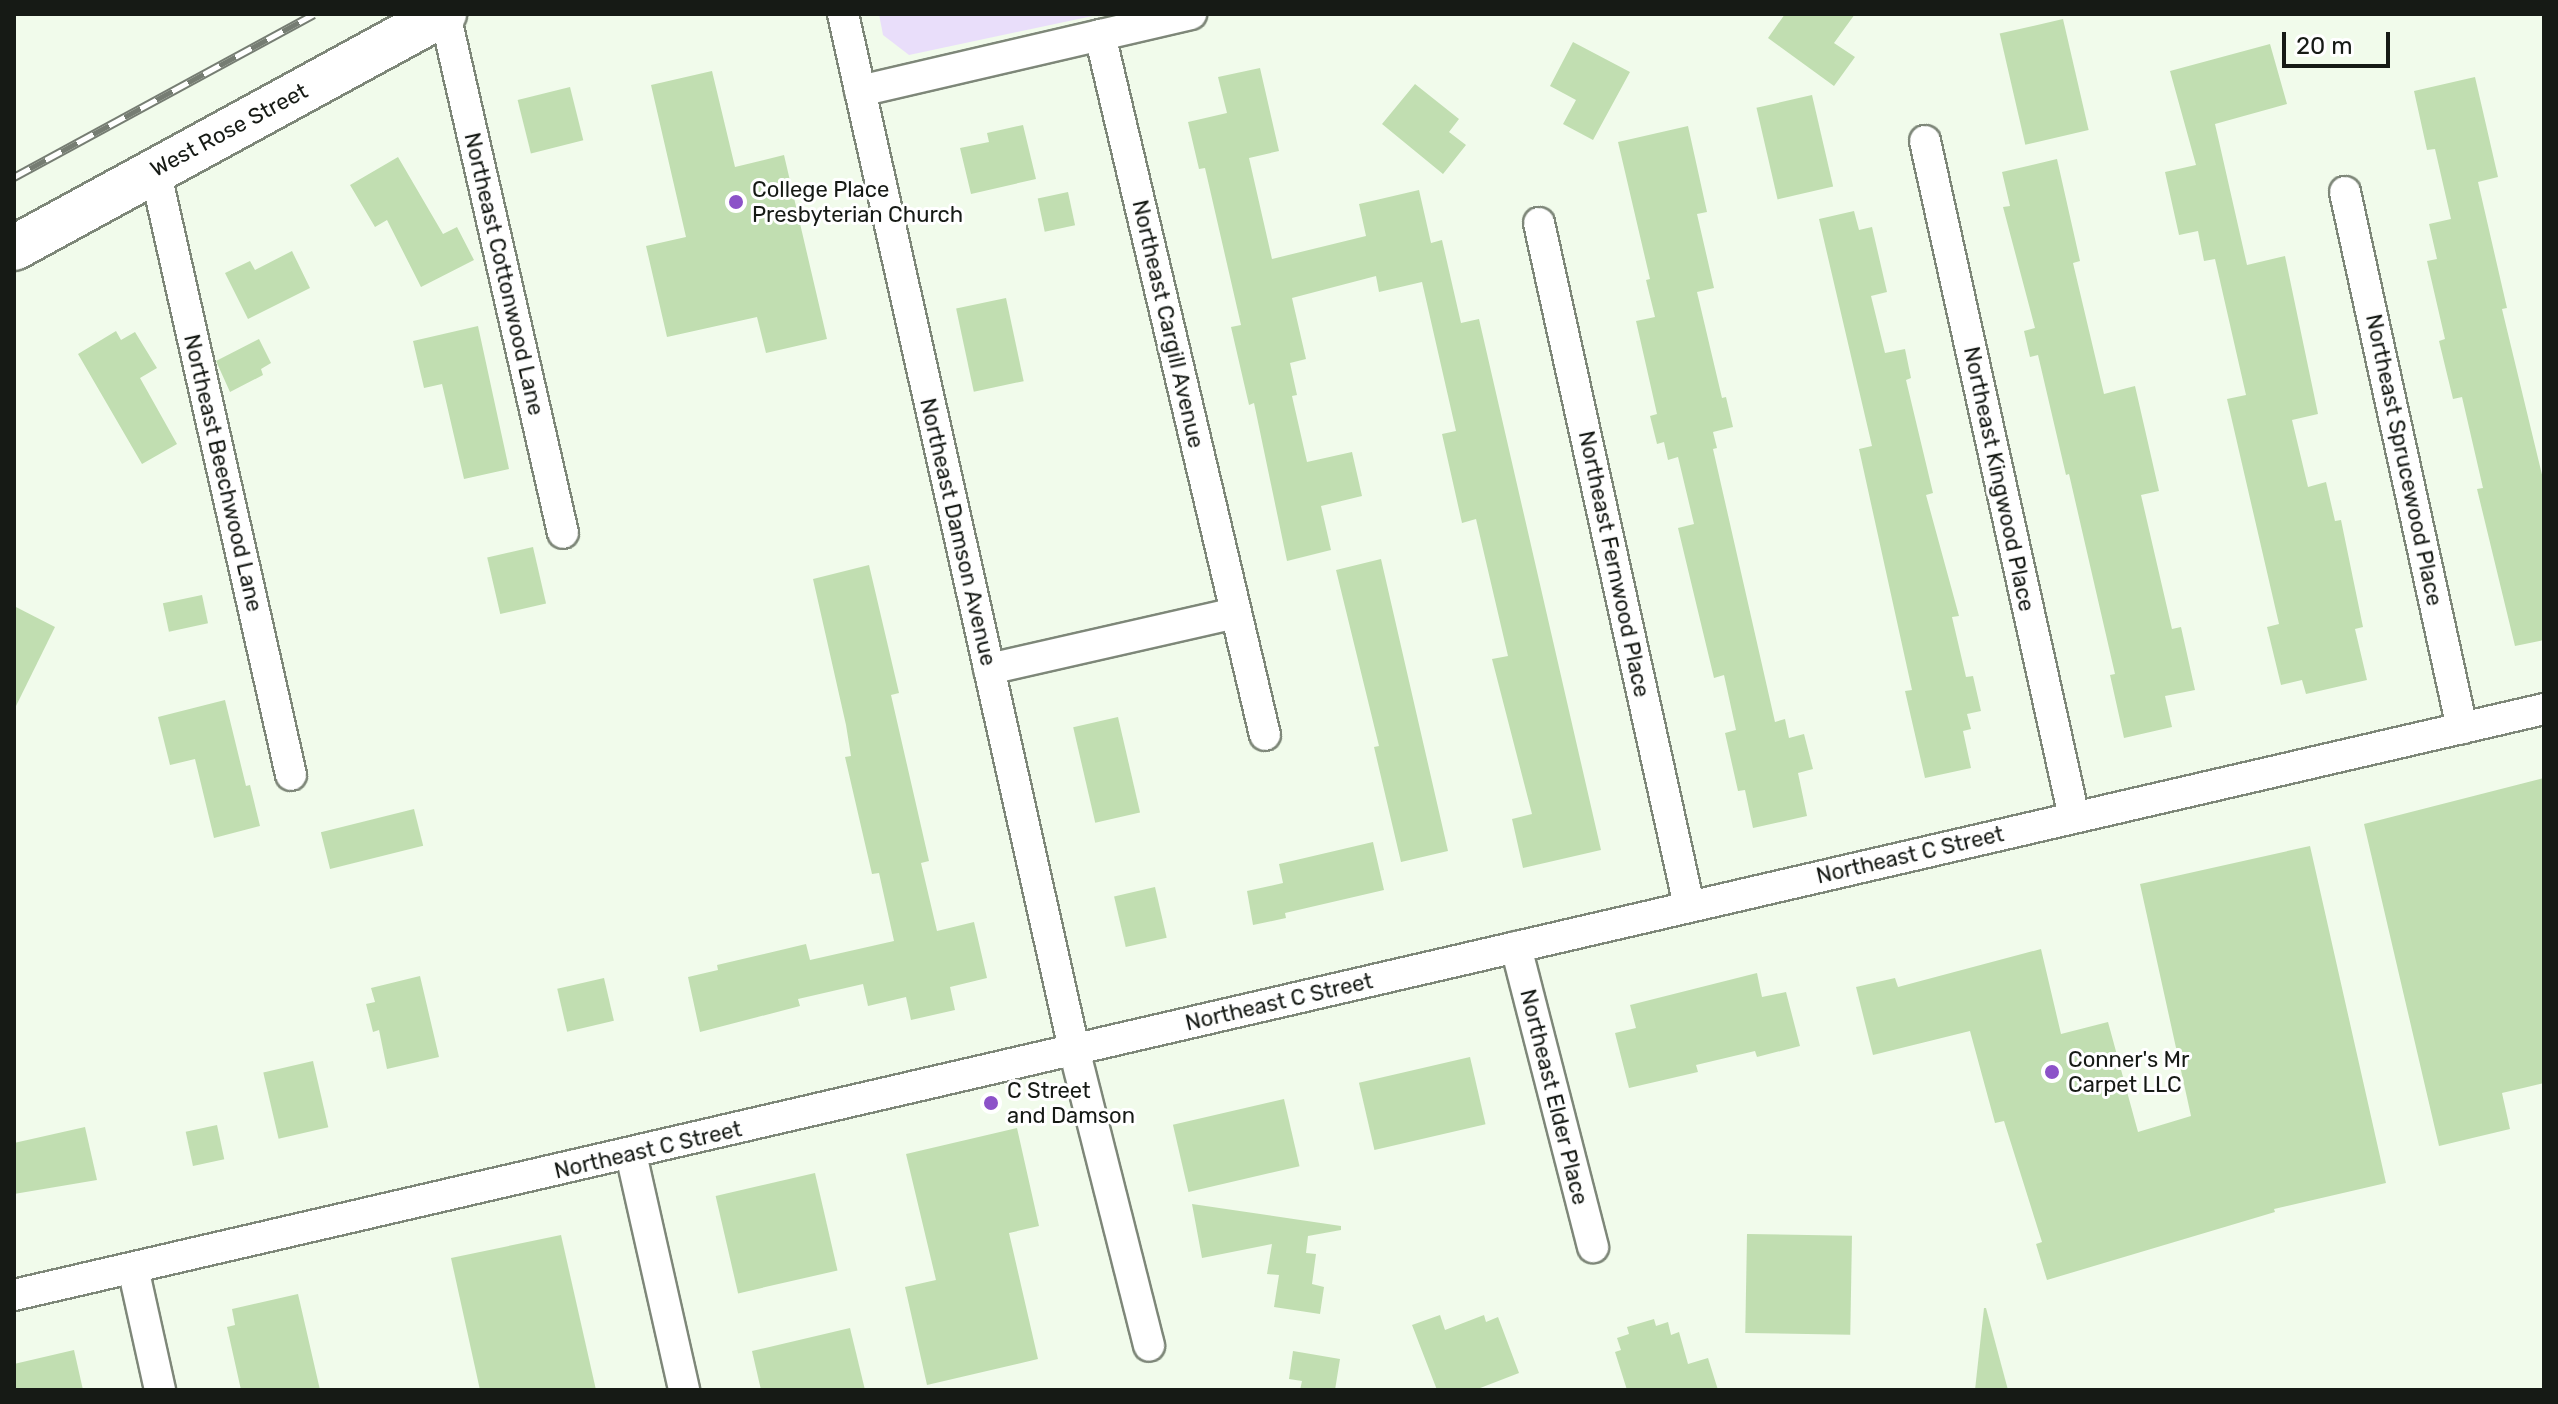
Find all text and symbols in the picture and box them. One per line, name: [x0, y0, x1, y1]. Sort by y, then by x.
scale bar: [2286, 16, 2394, 66]
text: 20 m: [2296, 32, 2353, 60]
street label: West Rose Street: [146, 77, 312, 183]
street label: Northeast Cottonwood Lane: [459, 130, 549, 418]
place label: College Place Presbyterian Church: [752, 176, 963, 228]
marker: College Place Presbyterian Church: [727, 193, 745, 211]
street label: Northeast Cargill Avenue: [1127, 197, 1209, 451]
street label: Northeast Sprucewood Place: [2360, 312, 2448, 608]
street label: Northeast Beechwood Lane: [178, 332, 268, 614]
street label: Northeast Kingwood Place: [1958, 344, 2040, 614]
street label: Northeast Damson Avenue: [914, 395, 1002, 669]
street label: Northeast Fernwood Place: [1573, 428, 1655, 700]
street label: Northeast C Street: [1814, 821, 2006, 889]
street label: Northeast C Street: [1183, 968, 1375, 1036]
street label: Northeast Elder Place: [1514, 986, 1594, 1208]
place label: Conner's Mr Carpet LLC: [2068, 1046, 2189, 1098]
marker: Conner's Mr Carpet LLC: [2043, 1063, 2061, 1081]
place label: C Street and Damson: [1007, 1077, 1135, 1128]
marker: C Street and Damson: [982, 1094, 1000, 1112]
street label: Northeast C Street: [552, 1116, 744, 1184]

